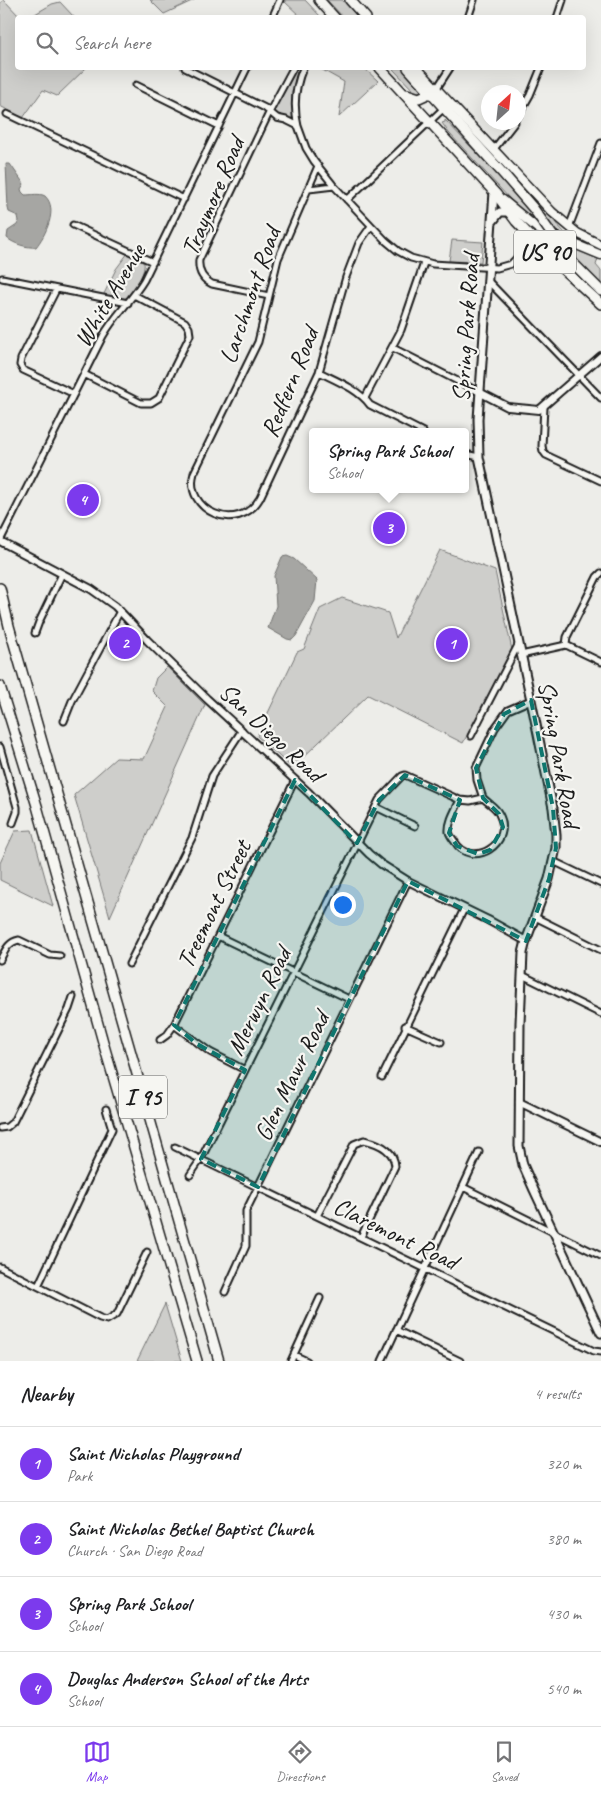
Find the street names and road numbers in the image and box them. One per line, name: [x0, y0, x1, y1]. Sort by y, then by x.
street label: Traymore Road: [174, 128, 254, 260]
street label: Larchmont Road: [212, 219, 290, 368]
road number: US 90: [514, 230, 576, 274]
street label: White Avenue: [67, 236, 154, 353]
street label: Spring Park Road: [445, 249, 487, 403]
street label: Redfern Road: [253, 319, 328, 442]
street label: San Diego Road: [212, 676, 333, 792]
street label: Spring Park Road: [530, 679, 588, 834]
street label: Treemont Street: [169, 833, 260, 974]
street label: Merwyn Road: [219, 939, 300, 1060]
street label: Glen Mawr Road: [247, 1003, 339, 1146]
road number: I 95: [119, 1076, 167, 1118]
street label: Claremont Road: [328, 1190, 466, 1279]

